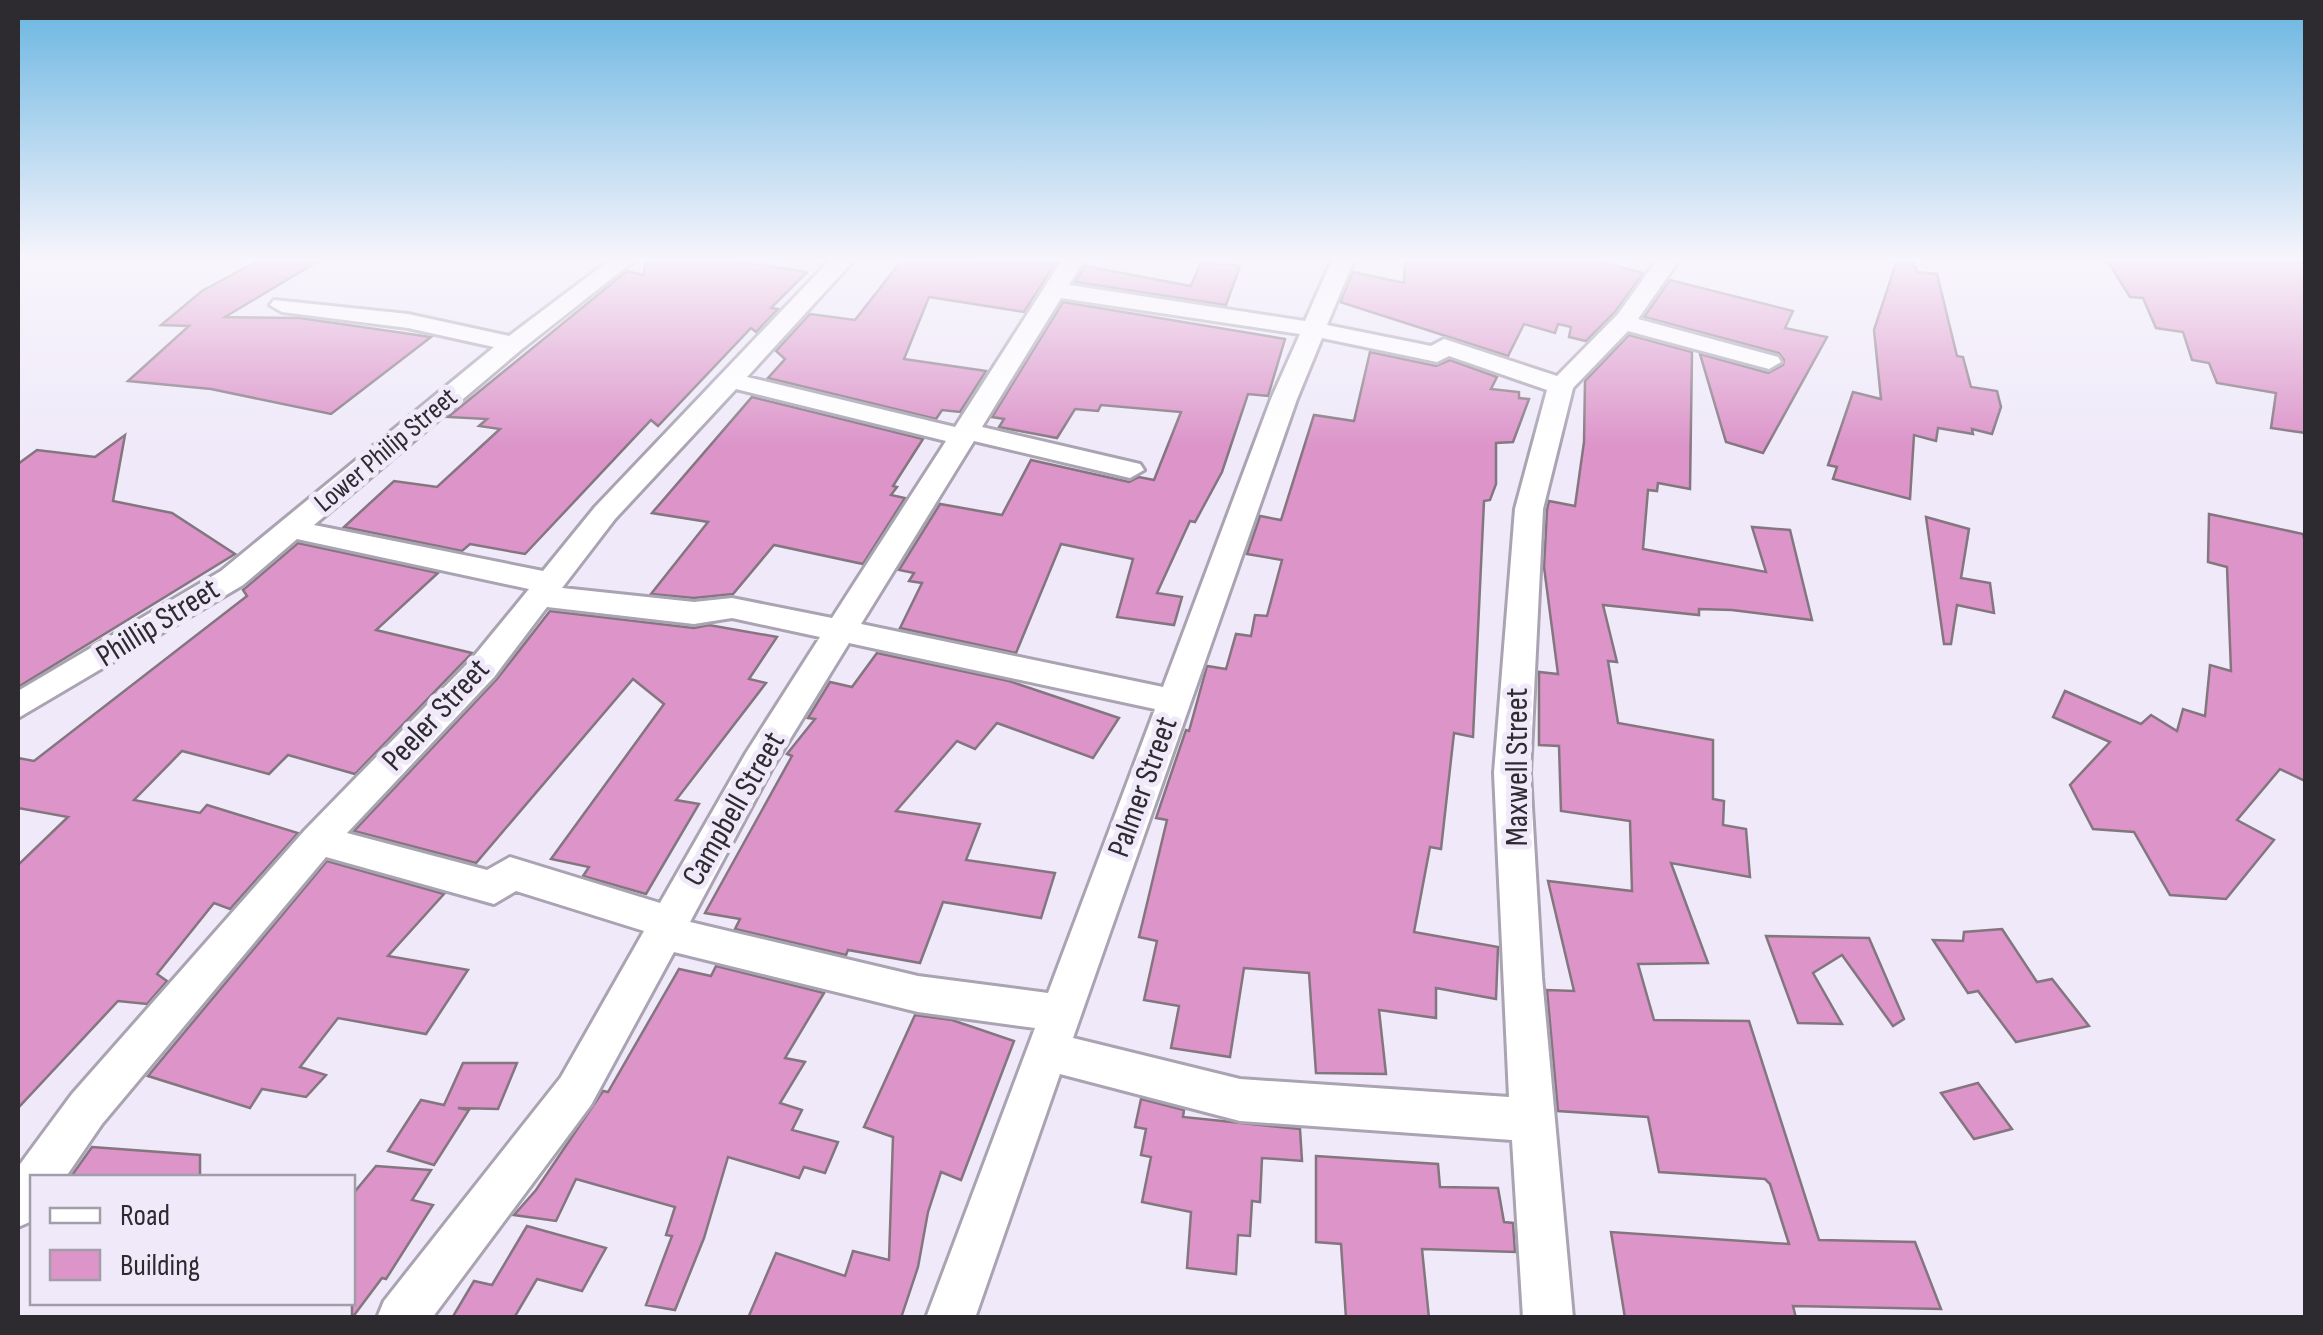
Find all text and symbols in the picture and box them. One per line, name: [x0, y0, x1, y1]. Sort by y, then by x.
street label: Lower Philip Street: [308, 381, 464, 519]
street label: Phillip Street: [89, 570, 227, 676]
street label: Peeler Street: [374, 651, 498, 779]
street label: Maxwell Street: [1498, 688, 1537, 846]
street label: Palmer Street: [1100, 711, 1186, 863]
street label: Campbell Street: [674, 725, 794, 893]
legend: [30, 1175, 355, 1305]
text: Road: [120, 1198, 170, 1234]
text: Building: [120, 1248, 200, 1284]

